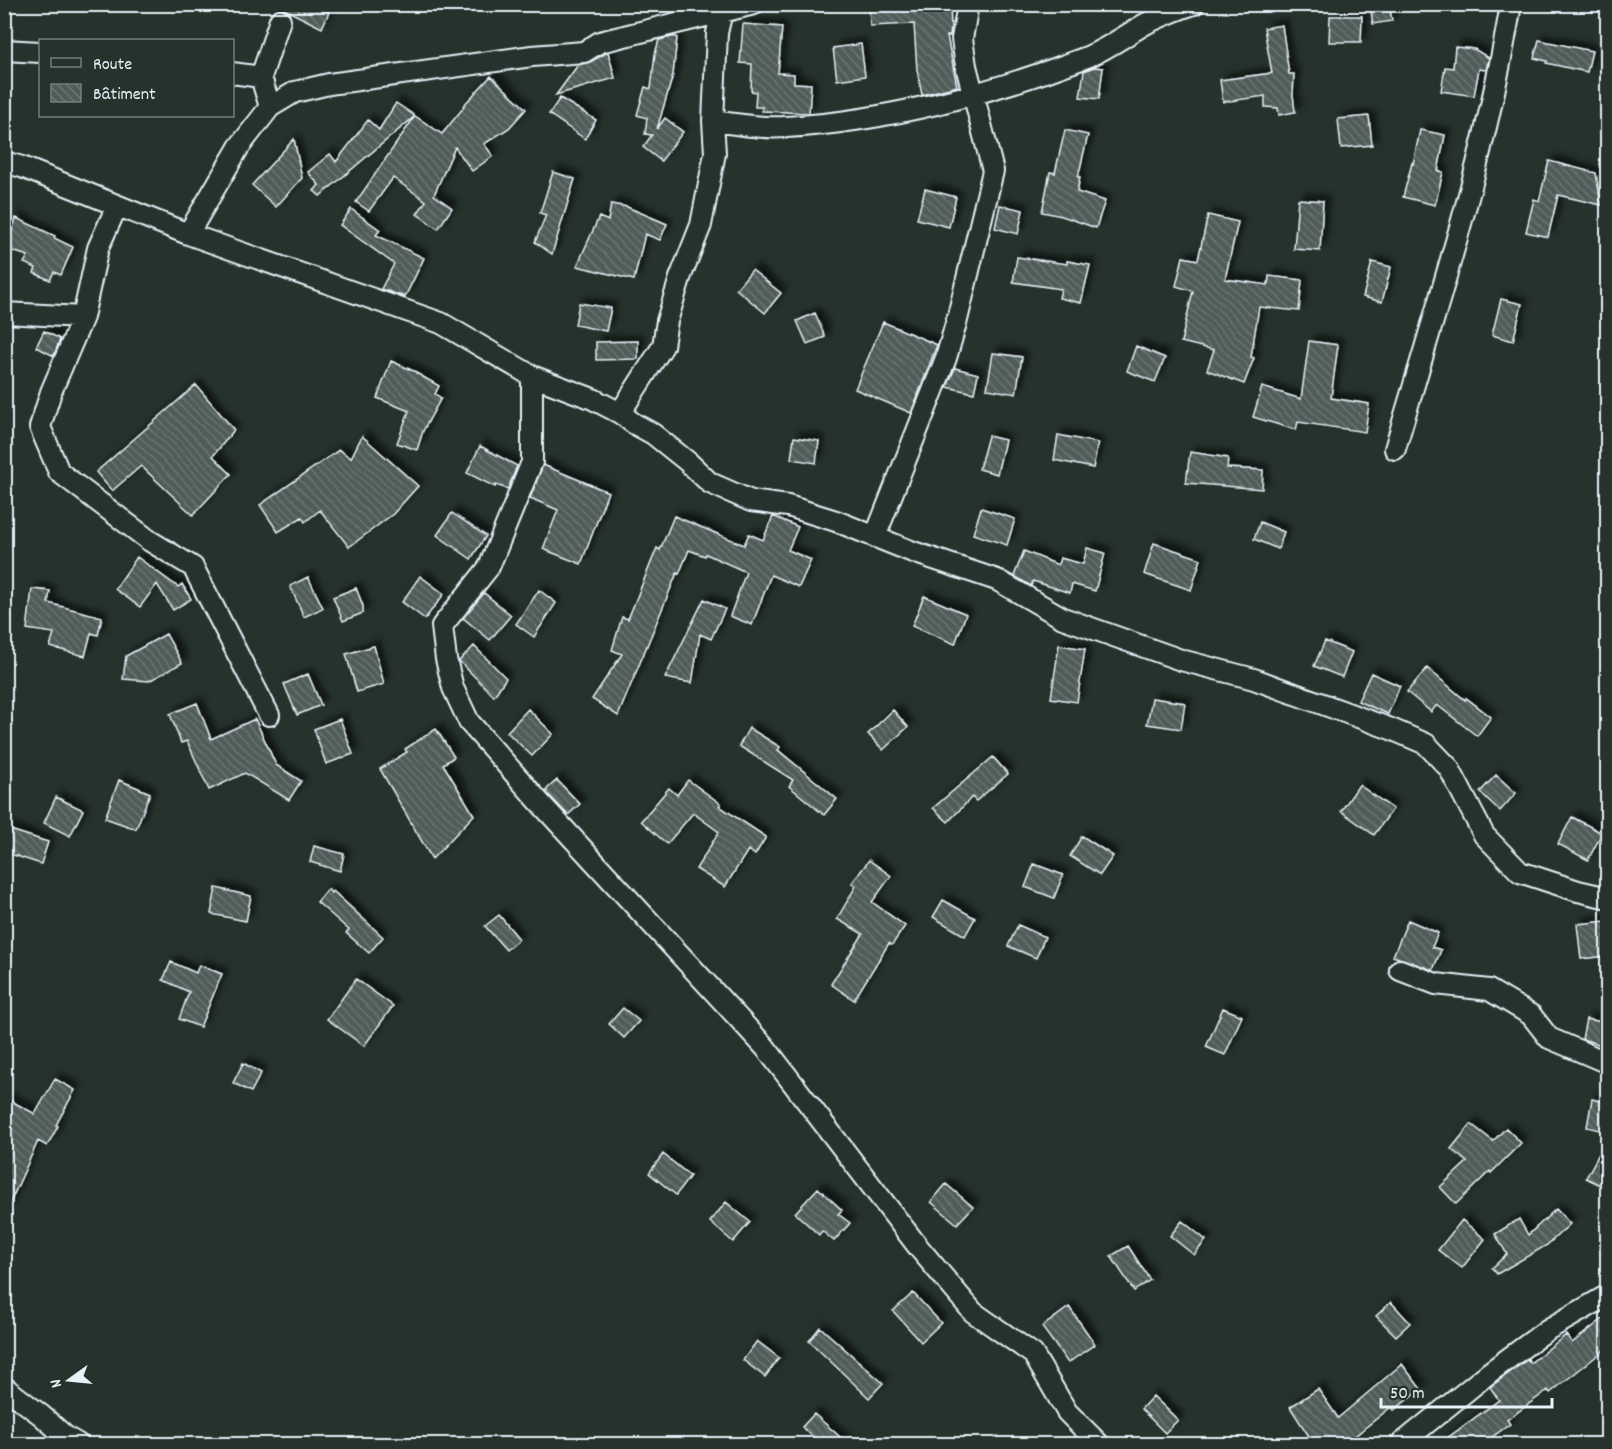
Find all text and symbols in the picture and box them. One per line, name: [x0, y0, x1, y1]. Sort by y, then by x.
legend: [39, 39, 234, 117]
text: Route: [93, 53, 132, 78]
text: Bâtiment: [93, 83, 156, 108]
north arrow: [39, 1350, 99, 1410]
scale bar: [1381, 1371, 1552, 1409]
text: N: [45, 1376, 69, 1390]
text: 50 m: [1390, 1382, 1425, 1407]

